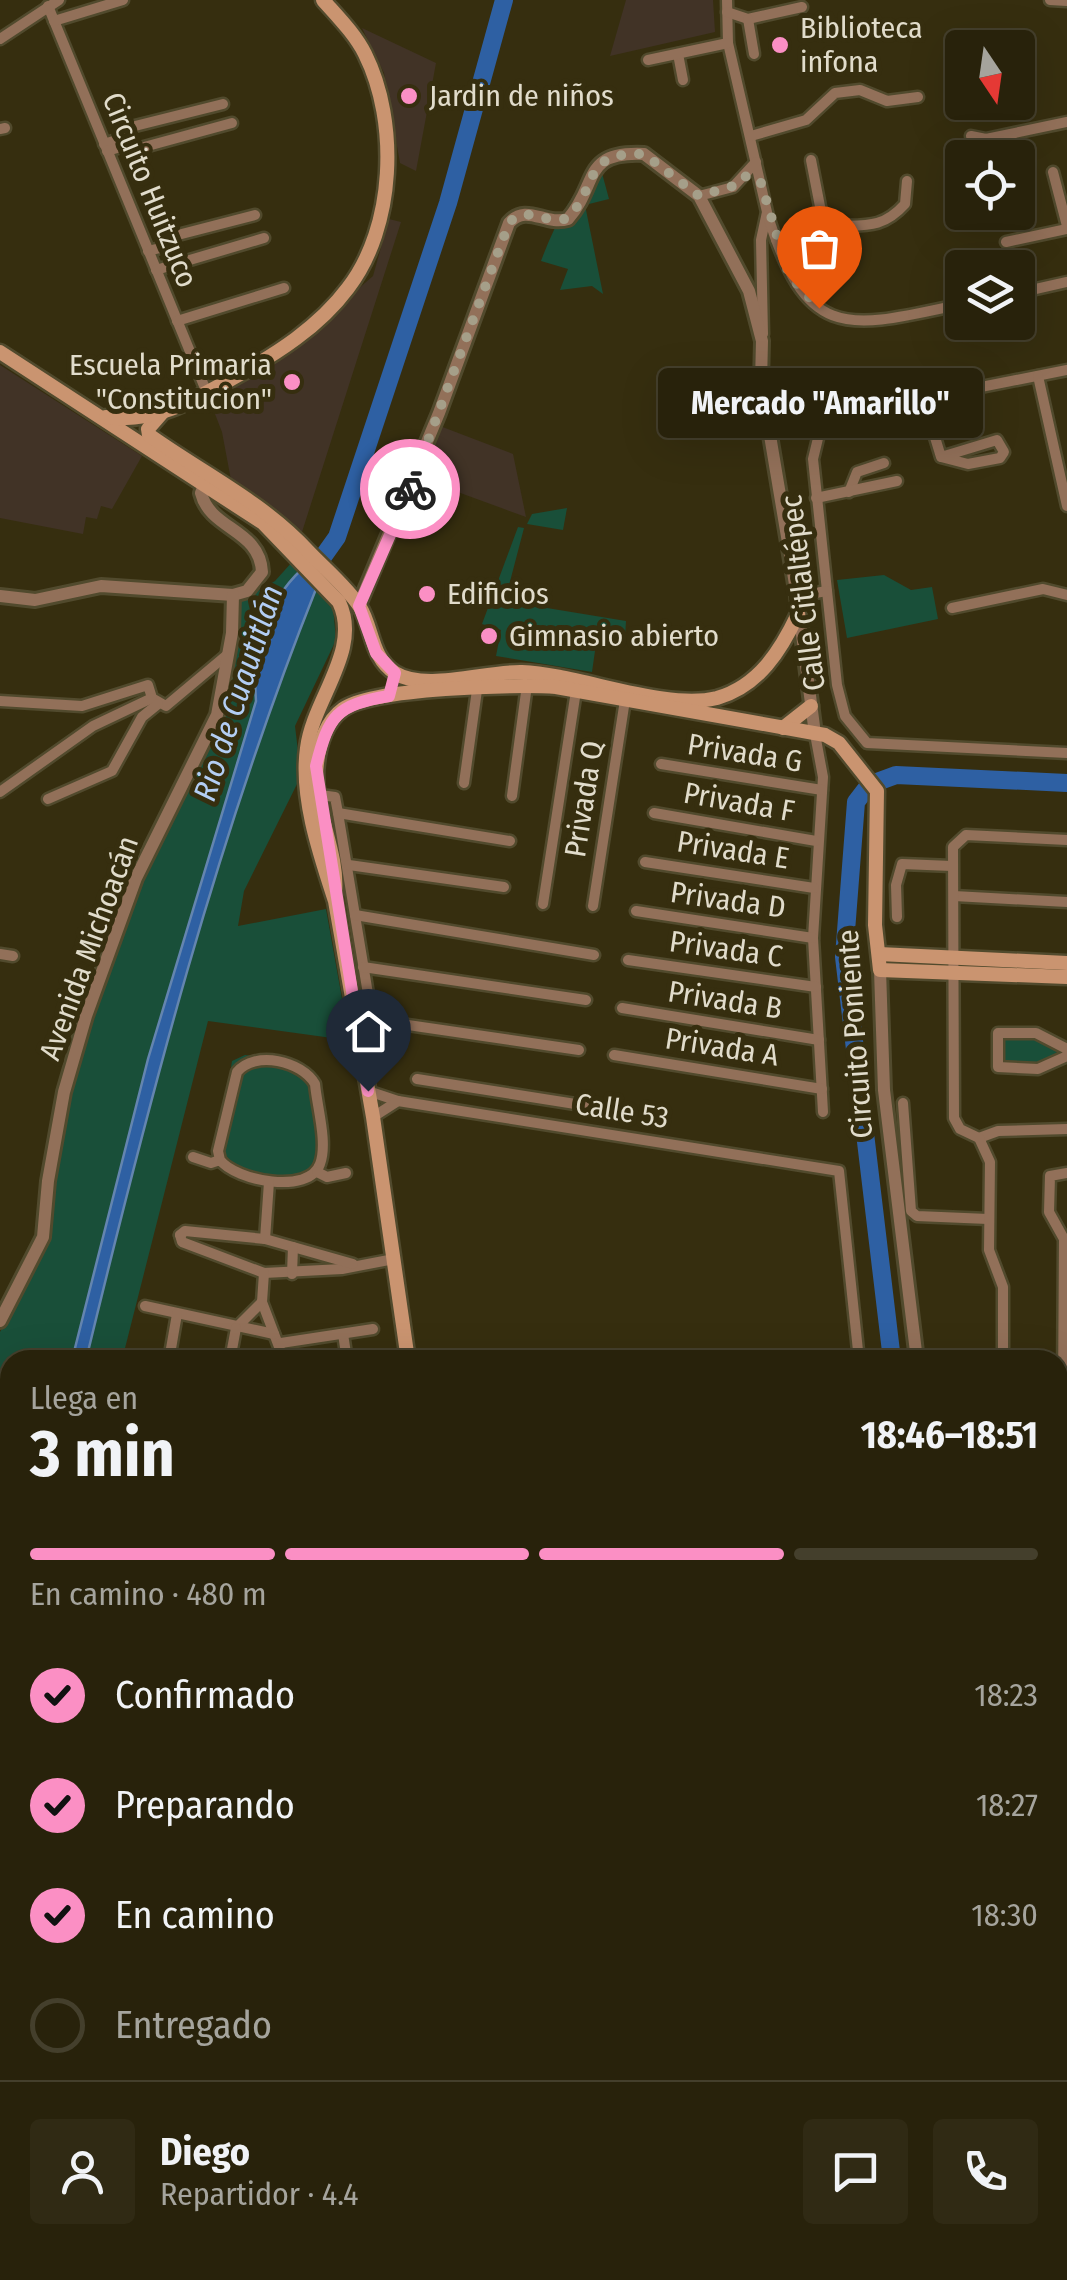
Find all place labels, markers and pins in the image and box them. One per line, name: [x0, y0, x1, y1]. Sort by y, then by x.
place label: Biblioteca infona: [800, 10, 923, 80]
marker: Biblioteca infona: [769, 34, 791, 56]
place label: Jardin de niños: [429, 78, 614, 114]
marker: Jardin de niños: [398, 85, 420, 107]
pin: [777, 206, 862, 309]
place label: Escuela Primaria "Constitucion": [69, 347, 272, 417]
callout: Mercado "Amarillo": [656, 368, 982, 438]
marker: Escuela Primaria "Constitucion": [281, 371, 303, 393]
place label: Edificios: [447, 576, 549, 612]
marker: Edificios: [416, 583, 438, 605]
place label: Gimnasio abierto: [509, 618, 719, 654]
marker: Gimnasio abierto: [478, 625, 500, 647]
pin: [326, 989, 411, 1092]

